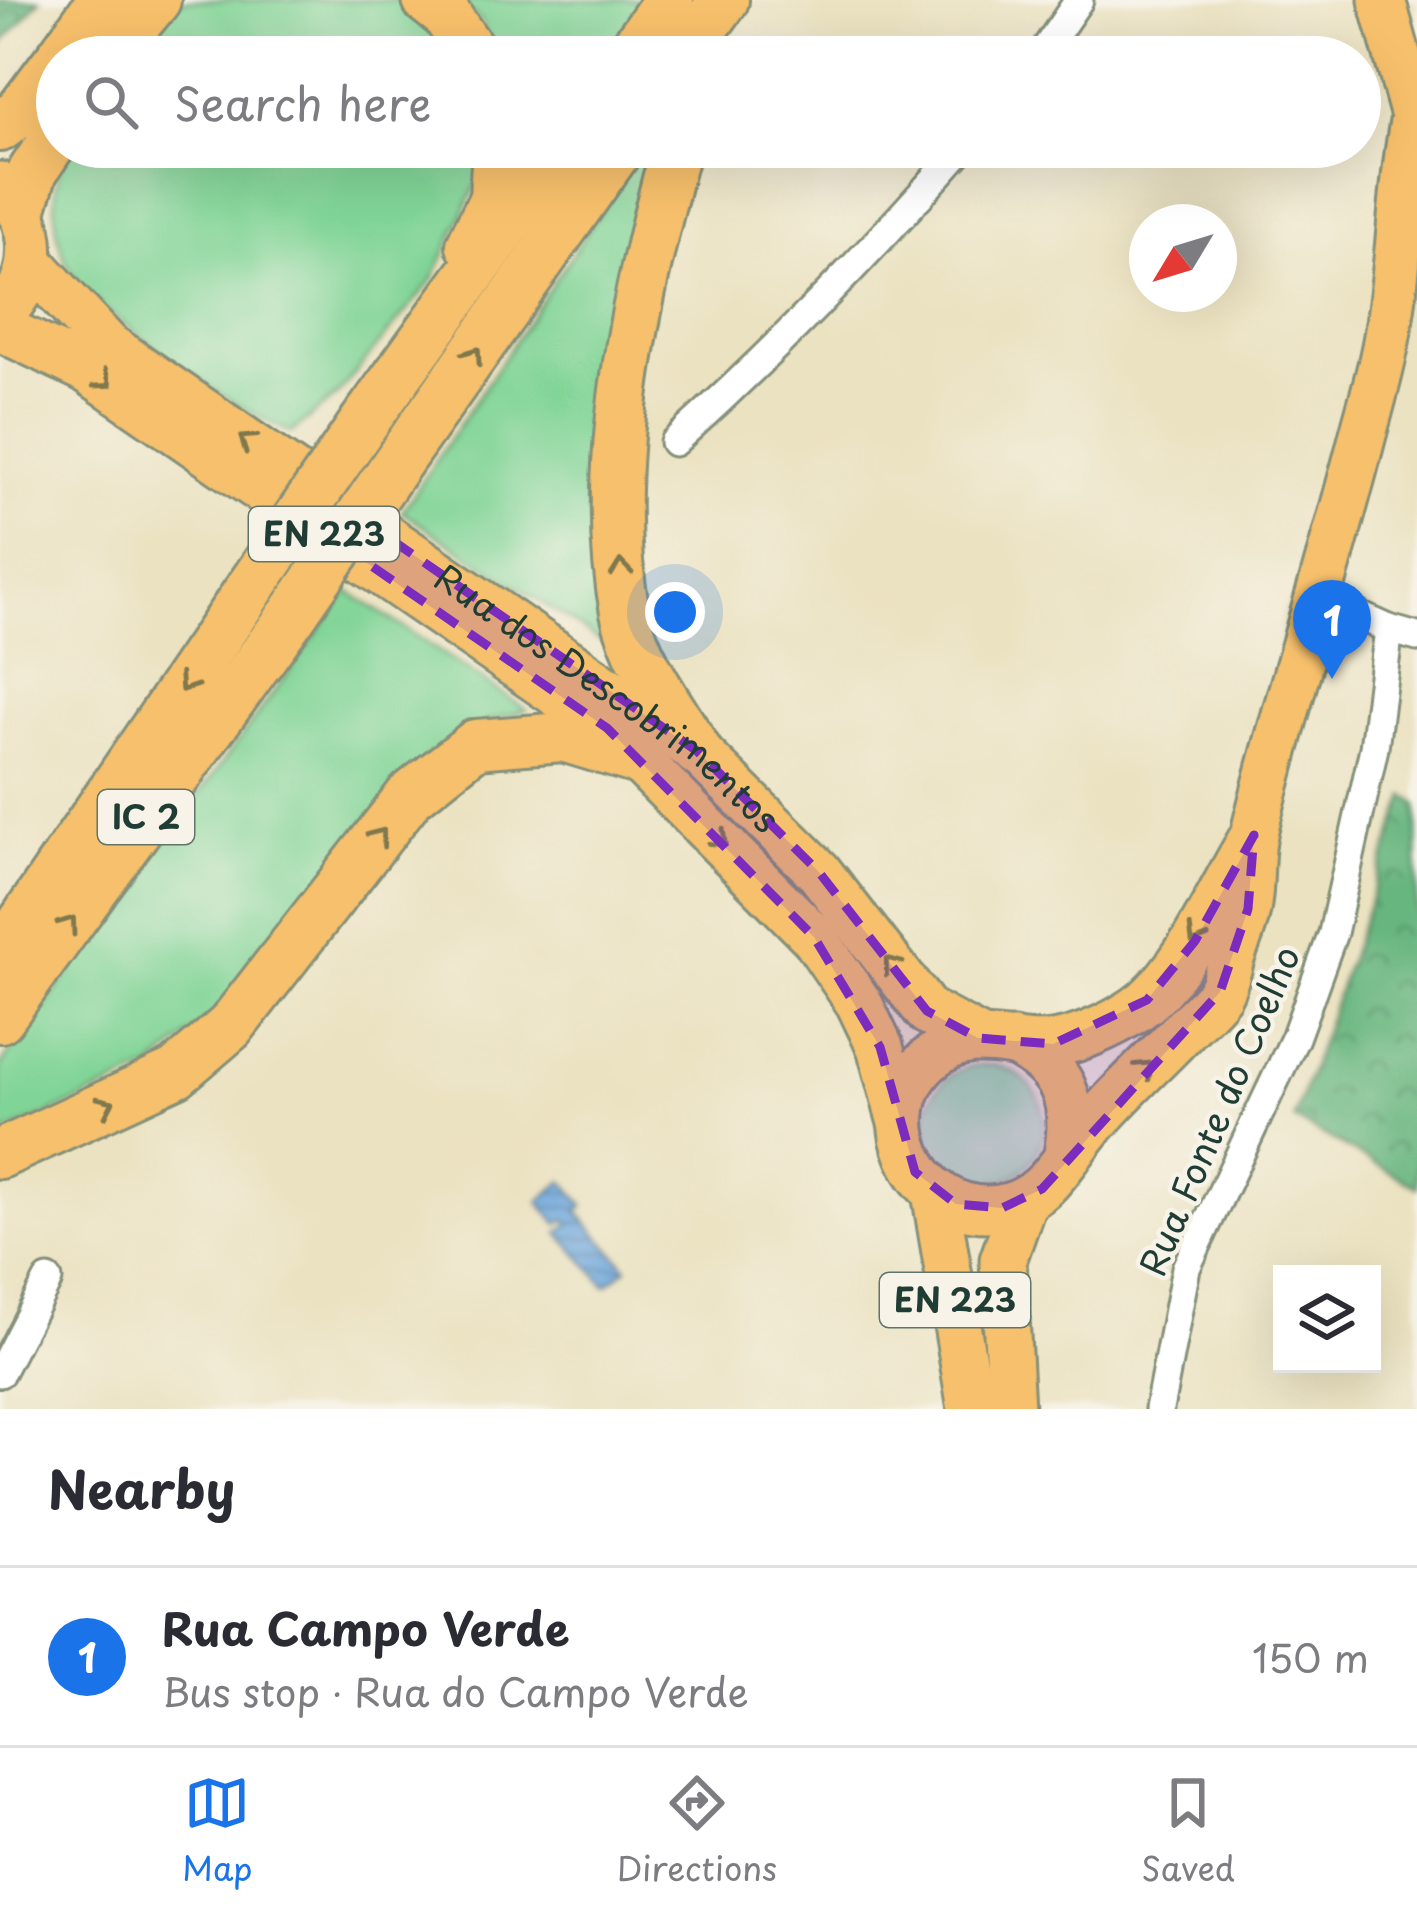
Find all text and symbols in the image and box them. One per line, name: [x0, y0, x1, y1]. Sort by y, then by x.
search box: [36, 36, 1381, 168]
text: Search here: [174, 68, 431, 136]
icon: search: [78, 69, 144, 135]
north arrow: [1129, 204, 1237, 312]
one-way arrow: [459, 347, 481, 368]
one-way arrow: [91, 367, 113, 389]
one-way arrow: [238, 433, 260, 455]
road number: EN 223: [249, 507, 399, 561]
street label: Rua dos Descobrimentos: [424, 549, 793, 844]
one-way arrow: [609, 558, 634, 577]
pin: 1: [1293, 580, 1371, 679]
your location: [645, 582, 705, 642]
one-way arrow: [178, 670, 200, 692]
road number: IC 2: [98, 790, 194, 844]
one-way arrow: [706, 825, 728, 847]
one-way arrow: [365, 827, 386, 849]
one-way arrow: [55, 916, 77, 937]
one-way arrow: [1187, 923, 1210, 945]
street label: Rua Fonte do Coelho: [1124, 937, 1312, 1284]
one-way arrow: [884, 955, 905, 977]
one-way arrow: [1133, 1061, 1154, 1083]
one-way arrow: [94, 1096, 115, 1119]
map controls: [1273, 1265, 1381, 1373]
button: layers: [1273, 1265, 1381, 1373]
road number: EN 223: [880, 1273, 1030, 1327]
text: Nearby: [48, 1449, 235, 1526]
text: Rua Campo Verde: [162, 1593, 570, 1661]
text: 1: [78, 1627, 96, 1686]
text: 150 m: [1252, 1627, 1369, 1686]
text: Bus stop · Rua do Campo Verde: [162, 1661, 749, 1720]
tab: Map: [182, 1770, 253, 1892]
tab: Directions: [617, 1770, 777, 1892]
tab: Saved: [1141, 1770, 1235, 1892]

